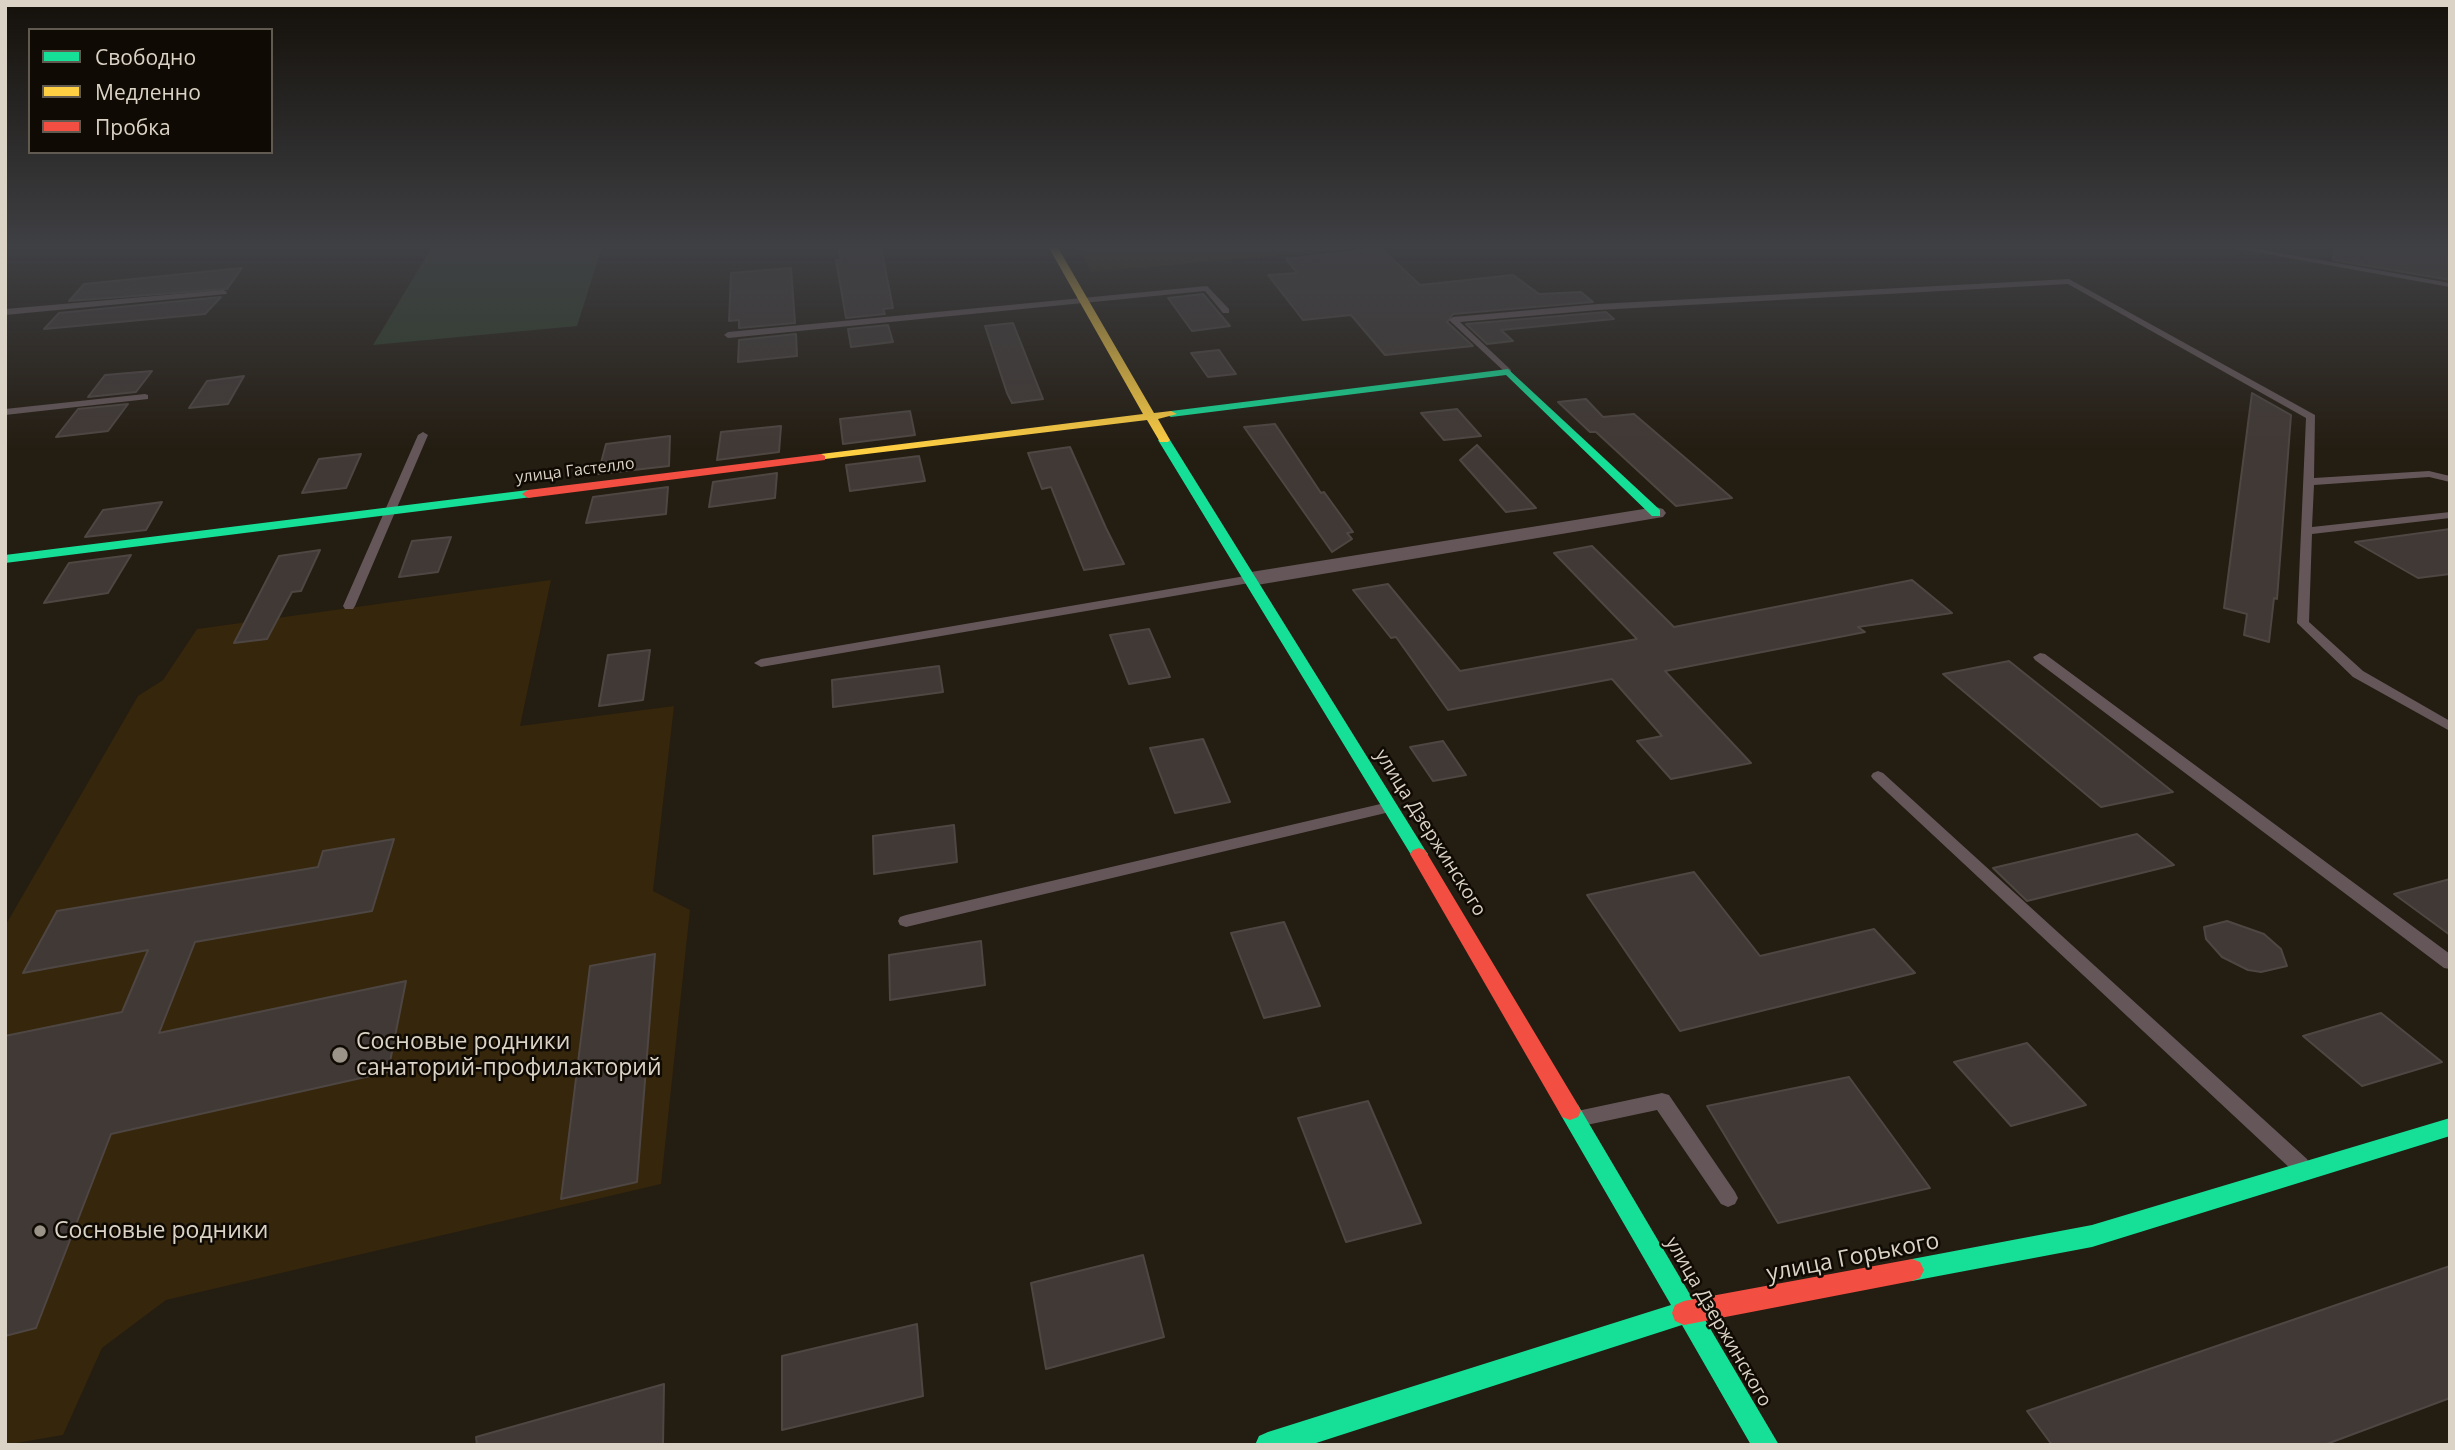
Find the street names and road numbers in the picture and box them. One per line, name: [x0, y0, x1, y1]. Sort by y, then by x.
street label: улица Гастелло: [514, 454, 636, 488]
street label: улица Дзержинского: [1369, 745, 1491, 921]
street label: улица Горького: [1764, 1228, 1942, 1288]
street label: улица Дзержинского: [1660, 1233, 1776, 1411]

